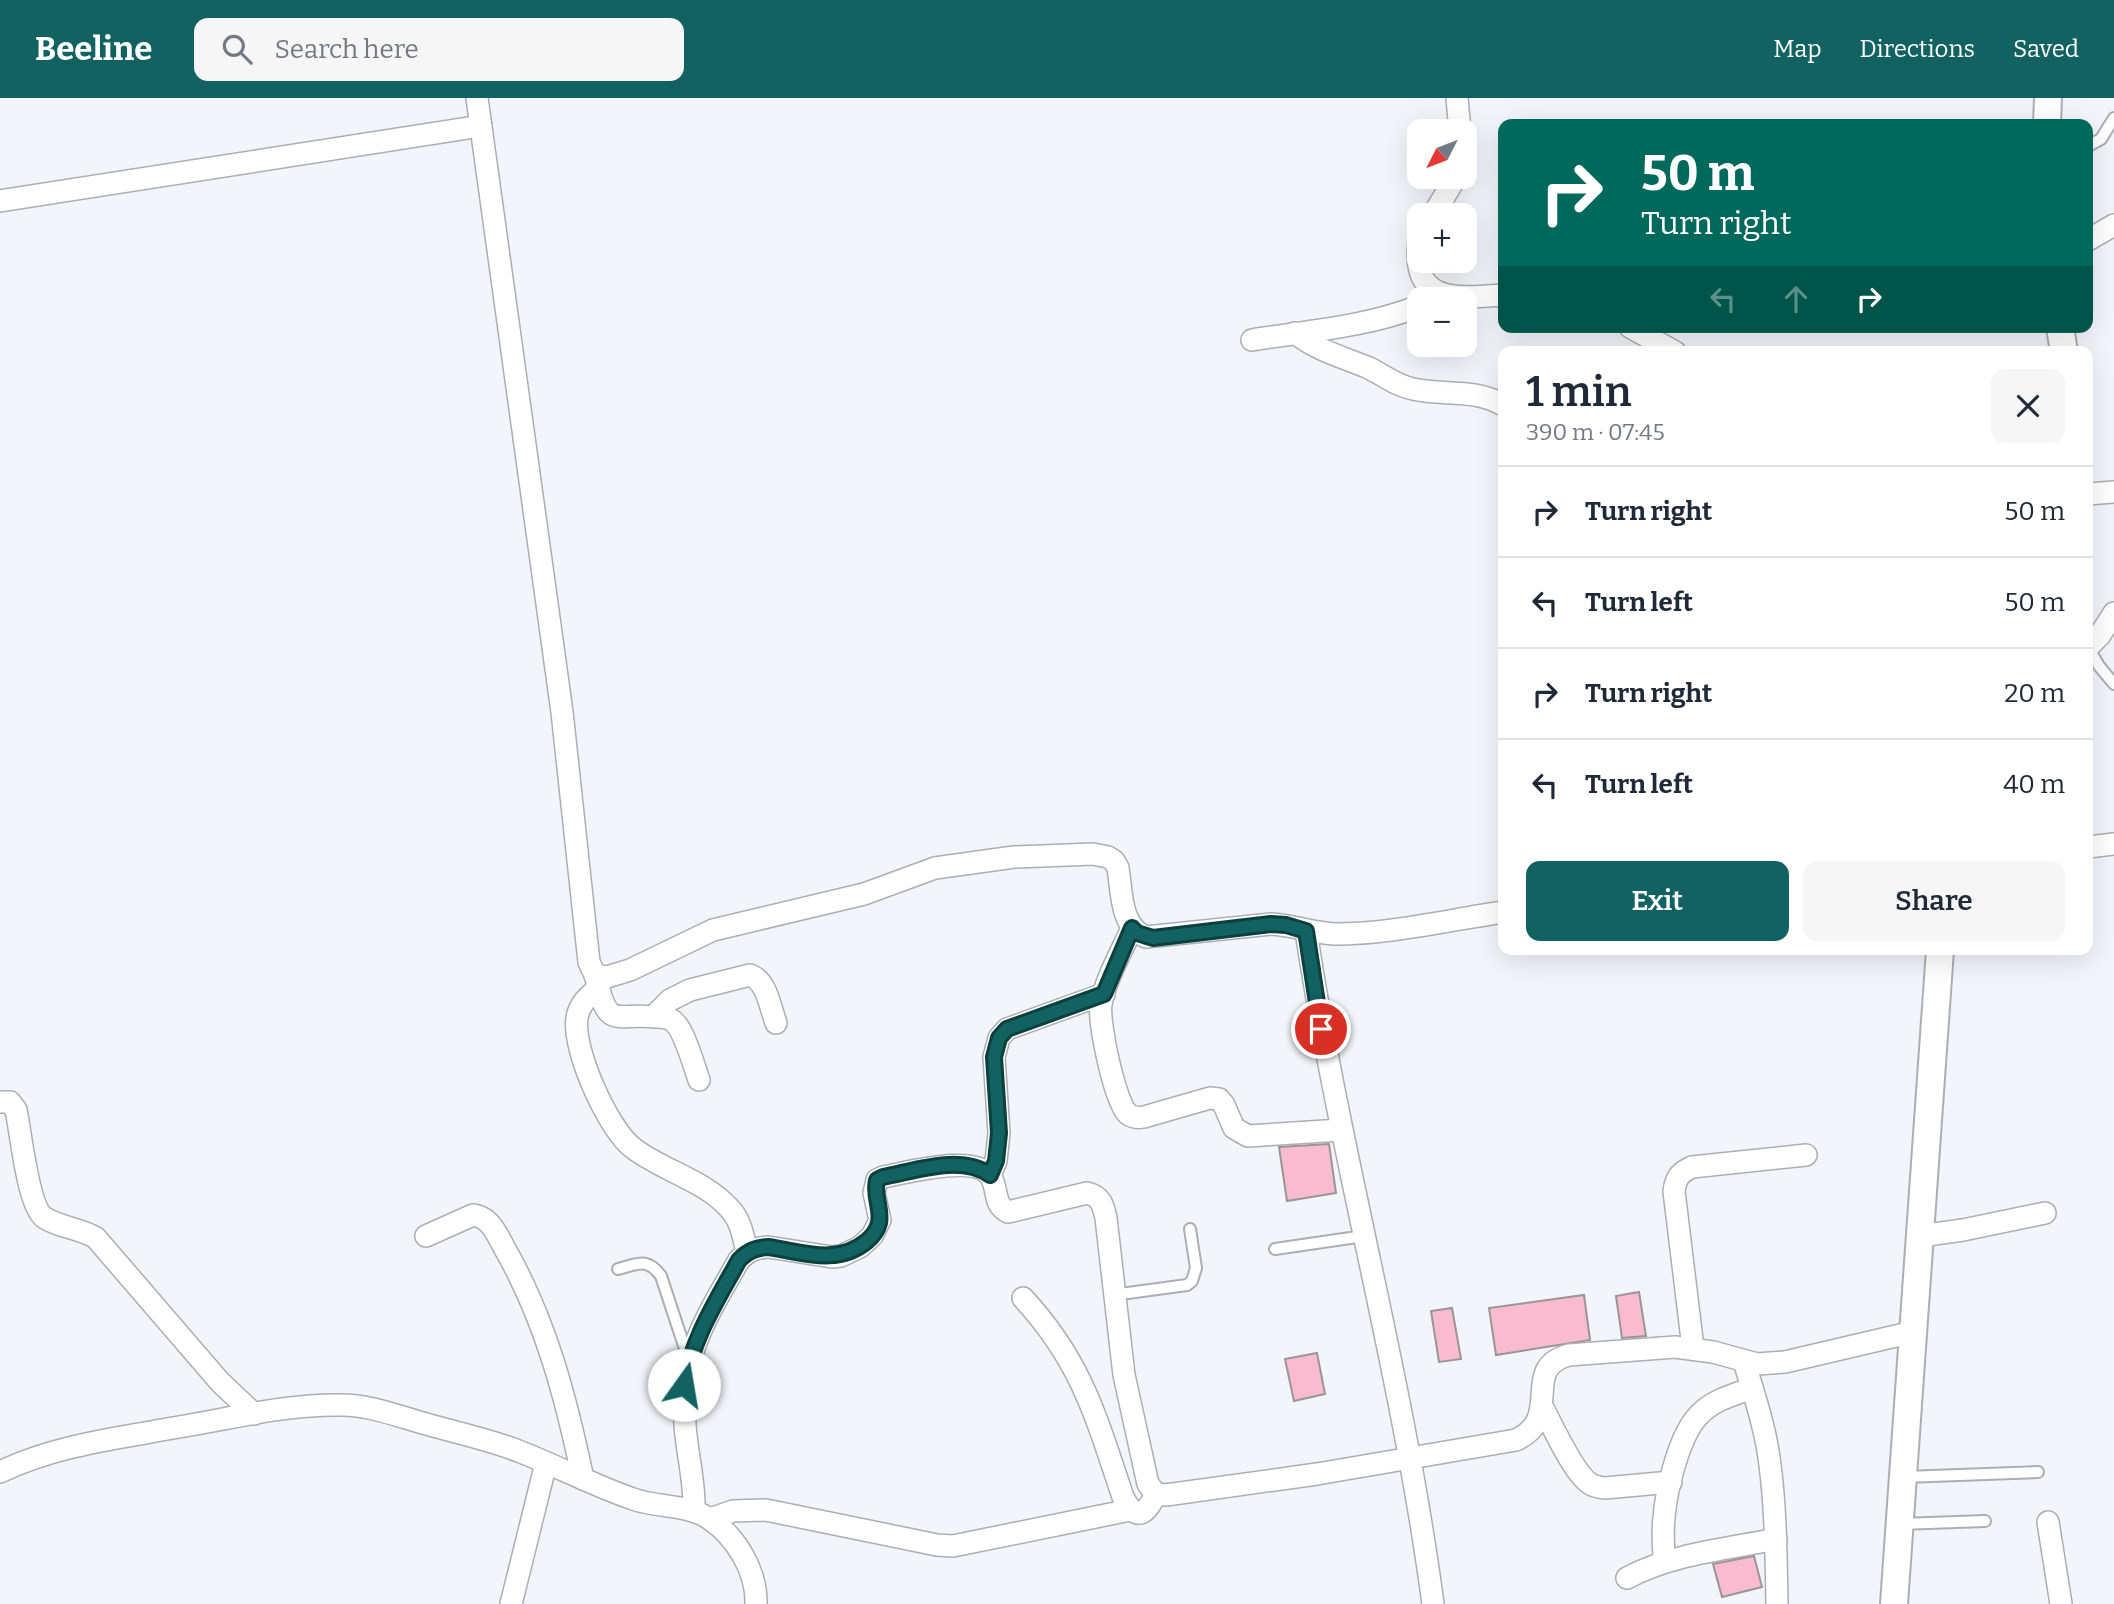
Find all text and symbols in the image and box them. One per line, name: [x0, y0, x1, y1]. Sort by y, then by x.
search box: [194, 18, 684, 81]
text: Beeline: [35, 29, 152, 69]
icon: search: [218, 30, 256, 68]
text: Search here: [274, 34, 419, 65]
text: Map: [1773, 35, 1822, 63]
text: Directions: [1860, 35, 1975, 63]
text: Saved: [2013, 35, 2079, 63]
north arrow: [1407, 119, 1477, 189]
map controls: [1407, 119, 1477, 357]
text: 50 m: [1641, 144, 1754, 203]
icon: right: [1526, 147, 1617, 238]
button: +: [1407, 203, 1477, 273]
text: Turn right: [1641, 204, 1792, 242]
icon: left: [1704, 280, 1742, 318]
icon: ahead: [1777, 280, 1815, 318]
icon: right: [1850, 280, 1888, 318]
button: −: [1407, 287, 1477, 357]
text: 1 min: [1526, 367, 1632, 417]
button: close: [1991, 369, 2065, 443]
text: 390 m · 07:45: [1526, 418, 1665, 446]
icon: right: [1526, 493, 1564, 531]
text: Turn right: [1585, 496, 1712, 527]
text: 50 m: [2004, 496, 2065, 527]
icon: left: [1526, 584, 1564, 622]
text: Turn left: [1585, 587, 1693, 618]
text: 50 m: [2004, 587, 2065, 618]
icon: right: [1526, 675, 1564, 713]
text: Turn right: [1585, 678, 1712, 709]
text: 20 m: [2004, 678, 2065, 709]
icon: left: [1526, 766, 1564, 804]
text: Turn left: [1585, 769, 1693, 800]
text: 40 m: [2003, 769, 2065, 800]
button: Exit: [1526, 861, 1789, 941]
button: Share: [1803, 861, 2065, 941]
pin: [1291, 999, 1351, 1059]
icon: arrive: [1302, 1010, 1340, 1048]
position arrow: [647, 1348, 721, 1422]

